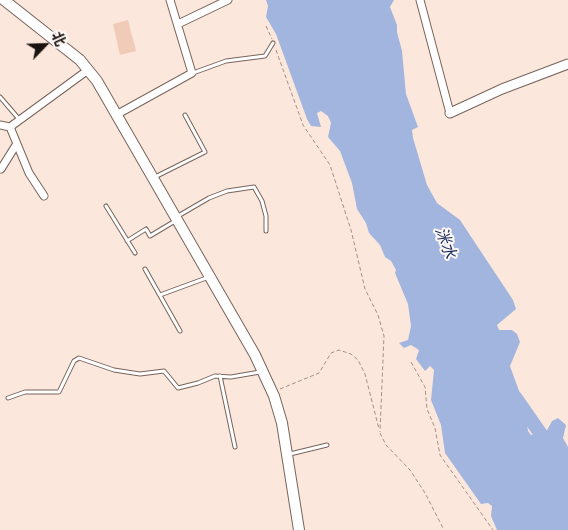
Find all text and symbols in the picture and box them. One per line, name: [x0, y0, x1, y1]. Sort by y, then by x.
north arrow: [20, 20, 70, 70]
text: 北: [48, 29, 70, 49]
water label: 洣水: [431, 225, 459, 261]

